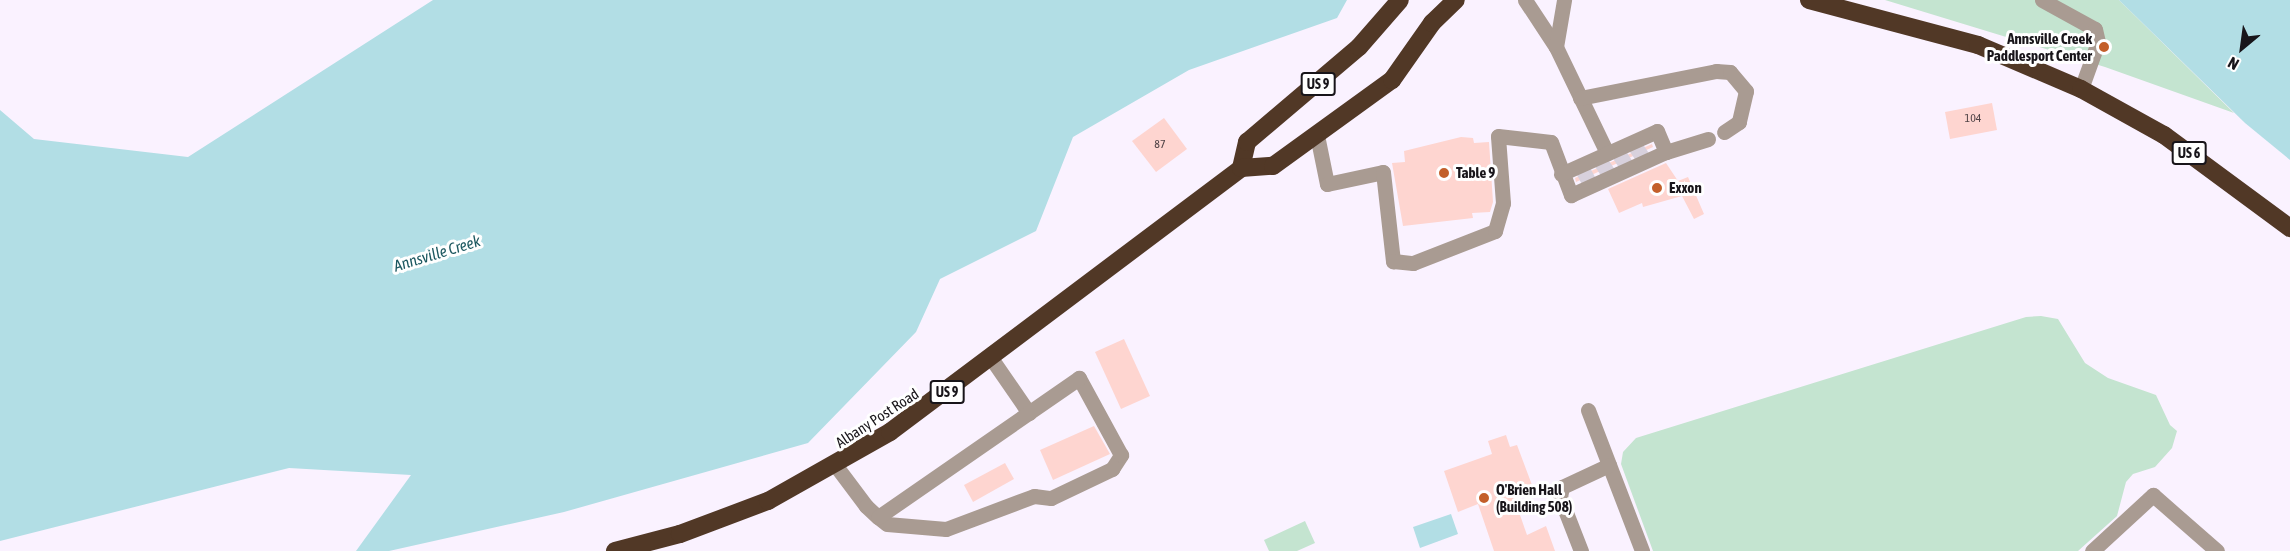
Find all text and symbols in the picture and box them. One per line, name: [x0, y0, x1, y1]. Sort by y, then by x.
north arrow: [2212, 18, 2272, 78]
place label: Annsville Creek Paddlesport Center: [1987, 29, 2092, 64]
marker: Annsville Creek Paddlesport Center: [2097, 40, 2111, 54]
text: N: [2225, 54, 2242, 74]
road number: US 9: [1300, 73, 1336, 95]
house number: 104: [1965, 112, 1981, 126]
house number: 87: [1154, 138, 1166, 152]
road number: US 6: [2171, 142, 2207, 164]
place label: Table 9: [1456, 164, 1495, 182]
marker: Table 9: [1437, 166, 1451, 180]
place label: Exxon: [1669, 179, 1702, 197]
marker: Exxon: [1650, 181, 1664, 195]
water label: Annsville Creek: [391, 231, 483, 275]
road number: US 9: [929, 381, 965, 403]
street label: Albany Post Road: [832, 384, 922, 452]
place label: O'Brien Hall (Building 508): [1496, 480, 1572, 515]
marker: O'Brien Hall (Building 508): [1477, 491, 1491, 505]

